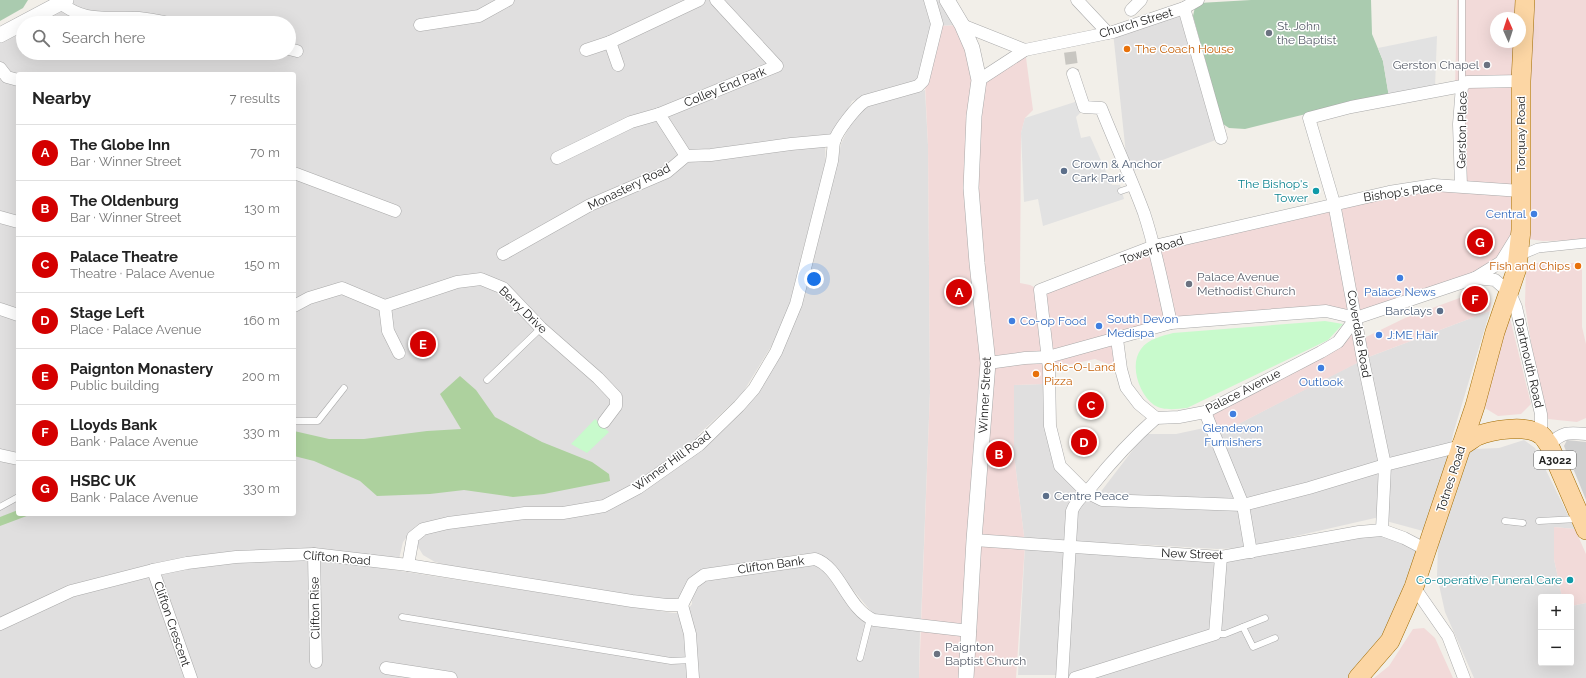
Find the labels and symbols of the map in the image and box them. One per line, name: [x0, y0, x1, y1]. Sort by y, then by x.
street label: Church Street: [1097, 5, 1175, 41]
north arrow: [1490, 12, 1526, 48]
place label: St. John the Baptist: [1277, 19, 1336, 47]
marker: St. John the Baptist: [1264, 28, 1274, 38]
place label: The Coach House: [1135, 42, 1234, 56]
marker: The Coach House: [1122, 44, 1132, 54]
place label: Gerston Chapel: [1393, 58, 1480, 72]
marker: Gerston Chapel: [1482, 60, 1492, 70]
street label: Colley End Park: [682, 64, 769, 110]
street label: Gerston Place: [1454, 91, 1470, 169]
street label: Torquay Road: [1514, 96, 1528, 172]
place label: Crown & Anchor Cark Park: [1072, 157, 1163, 185]
street label: Monastery Road: [585, 161, 673, 213]
marker: Crown & Anchor Cark Park: [1059, 166, 1069, 176]
place label: The Bishop's Tower: [1238, 177, 1309, 205]
street label: Bishop's Place: [1363, 180, 1443, 204]
marker: The Bishop's Tower: [1311, 186, 1321, 196]
place label: Central: [1486, 207, 1527, 221]
marker: Central: [1529, 209, 1539, 219]
pin: G: [1467, 227, 1493, 257]
street label: Tower Road: [1119, 233, 1185, 267]
place label: Fish and Chips: [1489, 259, 1570, 273]
marker: Fish and Chips: [1573, 261, 1583, 271]
your location: [804, 269, 824, 289]
place label: Palace Avenue Methodist Church: [1197, 270, 1295, 298]
marker: Palace News: [1395, 273, 1405, 283]
pin: A: [946, 277, 972, 307]
marker: Palace Avenue Methodist Church: [1184, 279, 1194, 289]
street label: Berry Drive: [496, 284, 550, 336]
pin: F: [1462, 284, 1488, 314]
place label: Palace News: [1364, 285, 1436, 299]
street label: Coverdale Road: [1344, 289, 1374, 379]
place label: Barclays: [1385, 304, 1432, 318]
marker: Barclays: [1435, 306, 1445, 316]
place label: South Devon Medispa: [1107, 312, 1178, 340]
place label: Co-op Food: [1020, 314, 1086, 328]
marker: Co-op Food: [1007, 316, 1017, 326]
street label: Dartmouth Road: [1512, 317, 1546, 409]
marker: South Devon Medispa: [1094, 321, 1104, 331]
place label: J:ME Hair: [1387, 328, 1439, 342]
pin: E: [410, 329, 436, 359]
marker: J:ME Hair: [1374, 330, 1384, 340]
street label: Winner Street: [976, 356, 994, 434]
place label: Chic-O-Land Pizza: [1044, 360, 1116, 388]
marker: Outlook: [1316, 363, 1326, 373]
street label: Palace Avenue: [1203, 366, 1283, 416]
marker: Chic-O-Land Pizza: [1031, 369, 1041, 379]
place label: Outlook: [1299, 375, 1344, 389]
pin: C: [1078, 390, 1104, 420]
marker: Glendevon Furnishers: [1228, 409, 1238, 419]
place label: Glendevon Furnishers: [1203, 421, 1263, 449]
pin: D: [1071, 427, 1097, 457]
street label: Winner Hill Road: [630, 428, 714, 494]
pin: B: [986, 439, 1012, 469]
street label: Totnes Road: [1434, 444, 1468, 514]
road number: A3022: [1534, 451, 1576, 469]
place label: Centre Peace: [1054, 489, 1129, 503]
marker: Centre Peace: [1041, 491, 1051, 501]
street label: New Street: [1161, 546, 1223, 562]
street label: Clifton Road: [303, 548, 371, 568]
street label: Clifton Bank: [737, 553, 806, 577]
place label: Co-operative Funeral Care: [1416, 573, 1562, 587]
marker: Co-operative Funeral Care: [1565, 575, 1575, 585]
street label: Clifton Rise: [307, 577, 323, 639]
street label: Clifton Crescent: [151, 580, 193, 668]
place label: Paignton Baptist Church: [945, 640, 1026, 668]
marker: Paignton Baptist Church: [932, 649, 942, 659]

